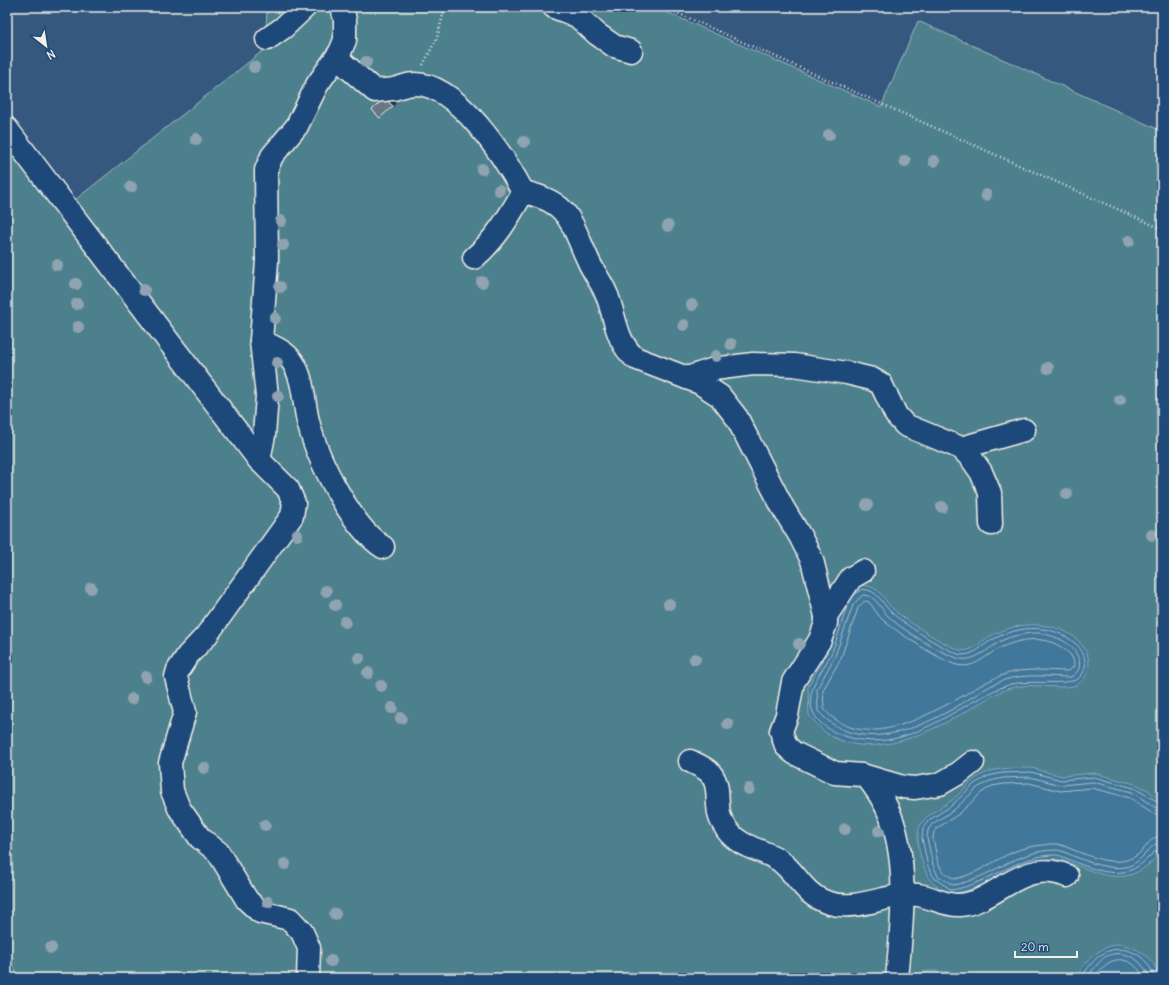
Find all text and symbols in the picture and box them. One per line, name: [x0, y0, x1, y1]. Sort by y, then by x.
north arrow: [26, 26, 66, 66]
text: N: [44, 47, 58, 63]
scale bar: [1015, 933, 1077, 959]
text: 20 m: [1021, 939, 1049, 954]

